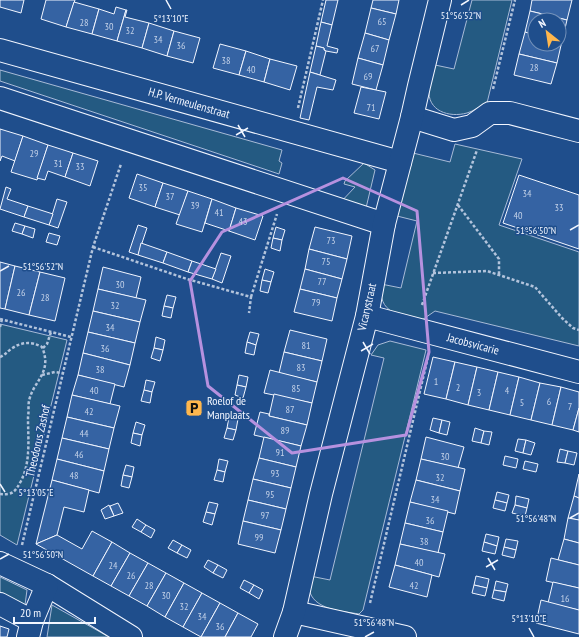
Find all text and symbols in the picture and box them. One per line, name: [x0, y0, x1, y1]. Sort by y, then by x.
text: 51°56'52"N: [441, 9, 481, 22]
text: 5°13'10"E: [154, 12, 188, 25]
north arrow: [527, 12, 567, 52]
house number: 65: [378, 15, 387, 28]
house number: 28: [80, 16, 89, 29]
text: N: [536, 16, 548, 31]
house number: 30: [105, 20, 114, 33]
house number: 32: [126, 24, 135, 37]
house number: 34: [154, 33, 163, 46]
house number: 36: [177, 39, 186, 52]
house number: 67: [371, 42, 380, 55]
house number: 38: [222, 54, 231, 67]
house number: 28: [530, 61, 539, 74]
house number: 40: [247, 63, 256, 76]
house number: 69: [364, 70, 373, 83]
street label: H.P. Vermeulenstraat: [147, 84, 232, 122]
house number: 71: [367, 101, 376, 114]
house number: 29: [30, 147, 39, 160]
house number: 31: [54, 157, 63, 170]
house number: 33: [76, 160, 85, 173]
house number: 35: [139, 181, 148, 194]
house number: 34: [523, 187, 532, 200]
house number: 37: [166, 190, 175, 203]
house number: 39: [191, 199, 200, 212]
house number: 33: [555, 201, 564, 214]
house number: 41: [215, 206, 224, 219]
house number: 40: [514, 209, 523, 222]
house number: 43: [239, 215, 248, 228]
text: 51°56'50"N: [516, 224, 556, 237]
house number: 73: [327, 234, 336, 247]
house number: 75: [322, 255, 331, 268]
text: 51°56'52"N: [23, 260, 63, 273]
house number: 77: [318, 275, 327, 288]
house number: 30: [116, 278, 125, 291]
street label: Vicarystraat: [354, 281, 379, 333]
house number: 26: [17, 286, 26, 299]
house number: 28: [41, 291, 50, 304]
house number: 79: [312, 296, 321, 309]
house number: 32: [111, 299, 120, 312]
house number: 34: [106, 321, 115, 334]
street label: Jacobsvicarie: [444, 329, 501, 358]
house number: 81: [302, 339, 311, 352]
house number: 36: [101, 342, 110, 355]
house number: 83: [297, 361, 306, 374]
house number: 38: [96, 363, 105, 376]
house number: 1: [434, 375, 438, 388]
house number: 2: [456, 381, 460, 394]
house number: 85: [292, 382, 301, 395]
house number: 40: [90, 384, 99, 397]
house number: 4: [505, 384, 510, 397]
house number: 3: [477, 386, 481, 399]
place label: Roelof de Manplaats: [207, 393, 250, 422]
house number: 6: [547, 395, 552, 408]
house number: 5: [520, 396, 524, 409]
parking icon: Roelof de Manplaats: [184, 398, 204, 418]
house number: 7: [568, 400, 572, 413]
street label: Theodorus Zashof: [22, 403, 53, 478]
house number: 87: [286, 403, 295, 416]
house number: 42: [85, 405, 94, 418]
house number: 89: [281, 424, 290, 437]
house number: 44: [80, 427, 89, 440]
house number: 91: [276, 446, 285, 459]
house number: 46: [75, 448, 84, 461]
house number: 30: [441, 450, 450, 463]
house number: 93: [271, 467, 280, 480]
house number: 48: [70, 469, 79, 482]
house number: 32: [436, 471, 445, 484]
text: 5°13'05"E: [19, 486, 53, 499]
house number: 95: [266, 488, 275, 501]
house number: 34: [431, 493, 440, 506]
house number: 97: [261, 509, 270, 522]
text: 51°56'48"N: [516, 512, 556, 525]
house number: 36: [426, 514, 435, 527]
house number: 99: [255, 531, 264, 544]
house number: 38: [420, 535, 429, 548]
text: 51°56'50"N: [23, 548, 63, 561]
house number: 40: [415, 556, 424, 569]
house number: 24: [109, 559, 118, 572]
house number: 26: [127, 569, 136, 582]
house number: 28: [145, 579, 154, 592]
house number: 42: [410, 579, 419, 592]
house number: 30: [162, 589, 171, 602]
house number: 16: [561, 592, 570, 605]
scale bar: [14, 599, 95, 625]
house number: 32: [180, 600, 189, 613]
text: 20 m: [20, 605, 41, 620]
house number: 34: [198, 610, 207, 623]
text: 5°13'10"E: [512, 612, 546, 625]
text: 51°56'48"N: [354, 616, 394, 629]
house number: 36: [216, 620, 225, 633]

